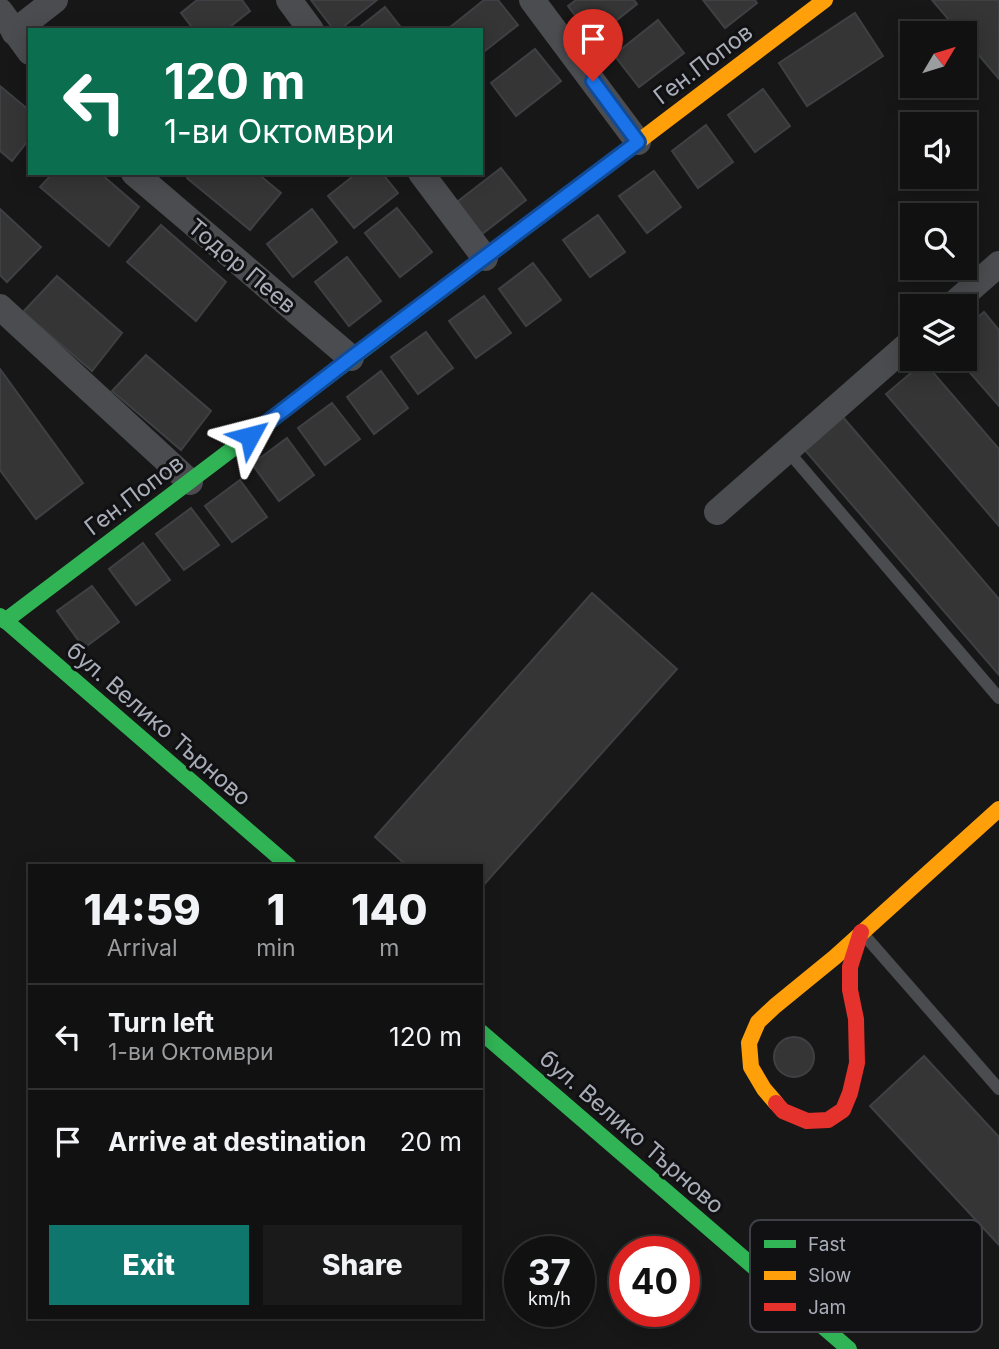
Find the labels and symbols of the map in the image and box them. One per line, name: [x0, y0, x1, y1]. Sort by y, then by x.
pin: [563, 9, 623, 81]
street label: Ген.Попов: [648, 18, 758, 110]
north arrow: [900, 21, 976, 98]
street label: Тодор Пеев: [182, 213, 302, 319]
position arrow: [213, 399, 287, 473]
street label: Ген.Попов: [79, 449, 189, 541]
street label: бул. Велико Търново: [61, 636, 257, 812]
street label: бул. Велико Търново: [534, 1044, 730, 1220]
legend: [750, 1220, 982, 1332]
text: Fast: [808, 1233, 846, 1256]
speed limit sign: 40: [609, 1236, 700, 1327]
text: Slow: [808, 1264, 851, 1287]
text: Jam: [808, 1296, 846, 1319]

